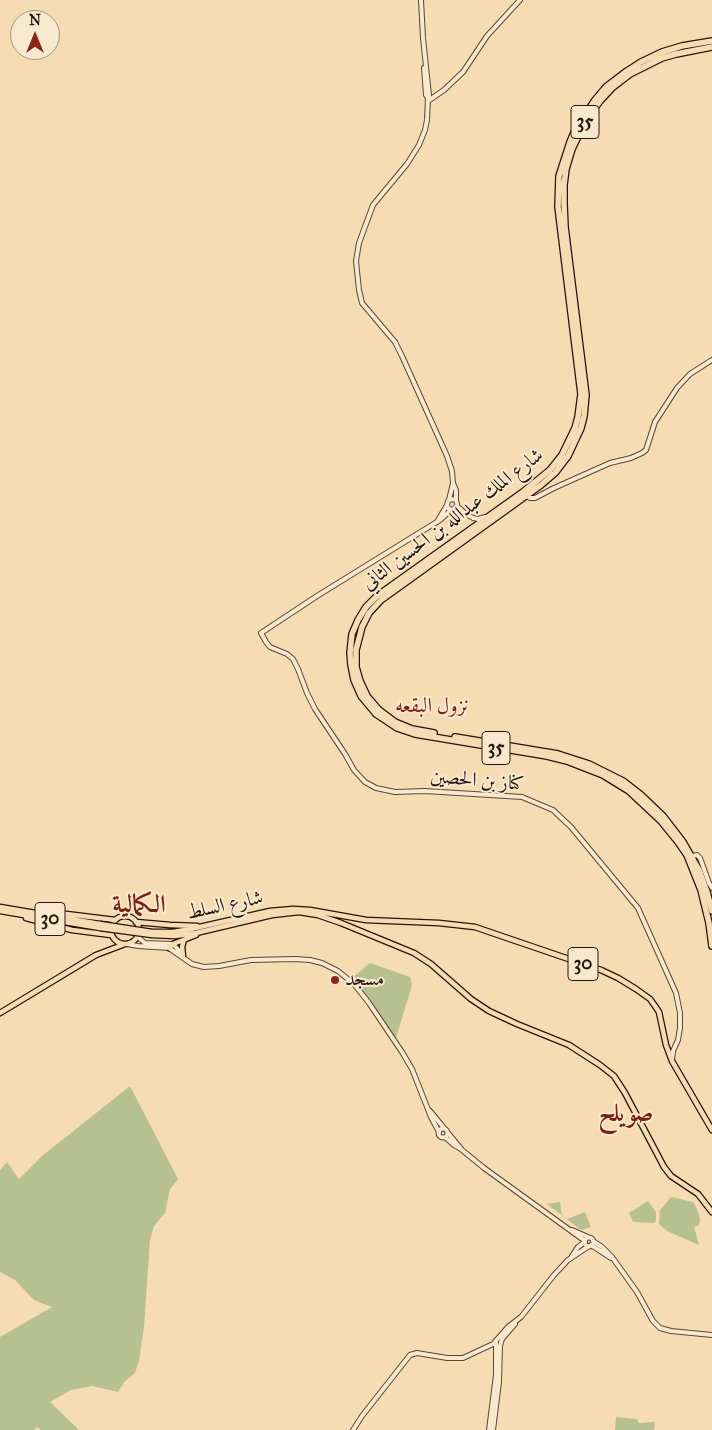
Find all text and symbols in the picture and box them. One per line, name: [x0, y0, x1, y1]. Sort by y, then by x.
north arrow: [10, 10, 60, 60]
text: N: [29, 12, 41, 29]
road number: 35: [571, 105, 599, 138]
street label: شارع الملك عبدالله بن الحسين الثاني: [357, 444, 549, 596]
district label: نزول البقعه: [395, 694, 469, 720]
road number: 35: [482, 731, 510, 764]
street label: كناز بن الحصين: [429, 765, 525, 797]
street label: شارع السلط: [185, 886, 265, 926]
district label: الكمالية: [112, 891, 166, 921]
road number: 30: [35, 902, 65, 936]
road number: 30: [568, 948, 598, 981]
place label: مسجد: [345, 968, 384, 992]
marker: مسجد: [329, 974, 341, 986]
district label: صويلح: [599, 1100, 653, 1130]

